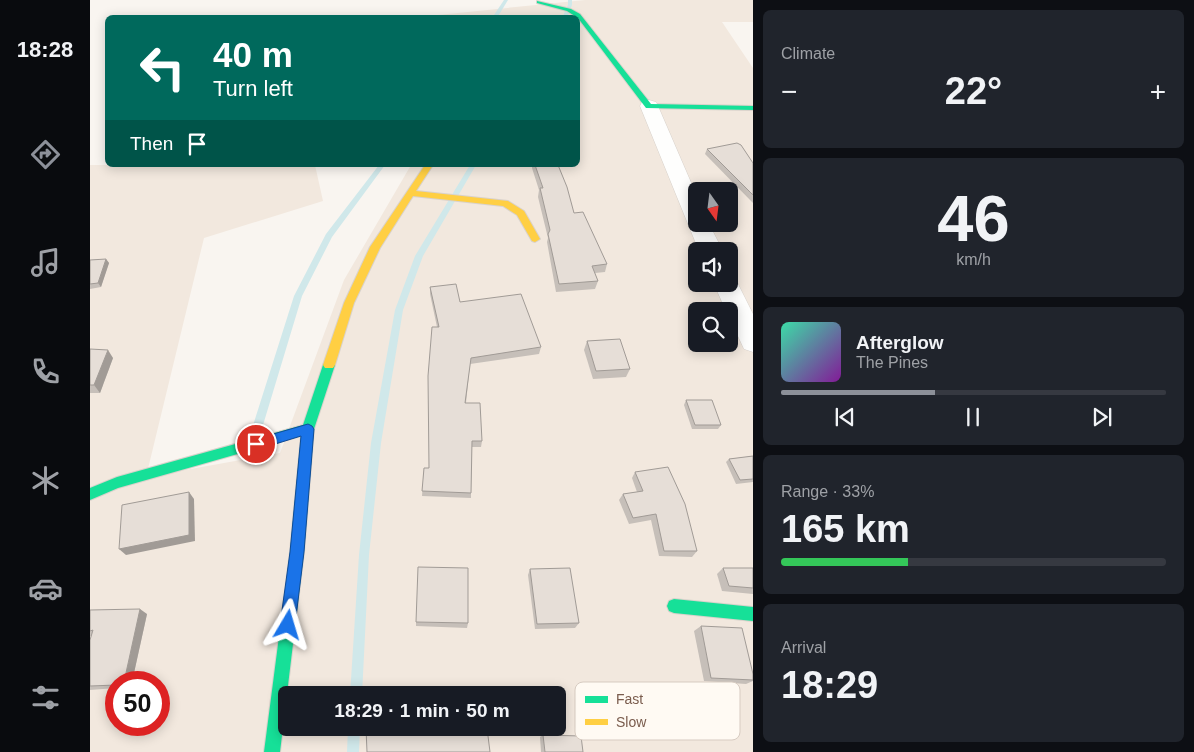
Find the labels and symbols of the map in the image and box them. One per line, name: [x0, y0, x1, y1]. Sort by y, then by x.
north arrow: [688, 182, 738, 232]
pin: [235, 423, 277, 465]
position arrow: [261, 598, 313, 650]
speed limit sign: 50: [105, 671, 170, 736]
legend: [575, 682, 740, 740]
text: Fast: [616, 691, 643, 707]
text: Slow: [616, 714, 647, 730]

